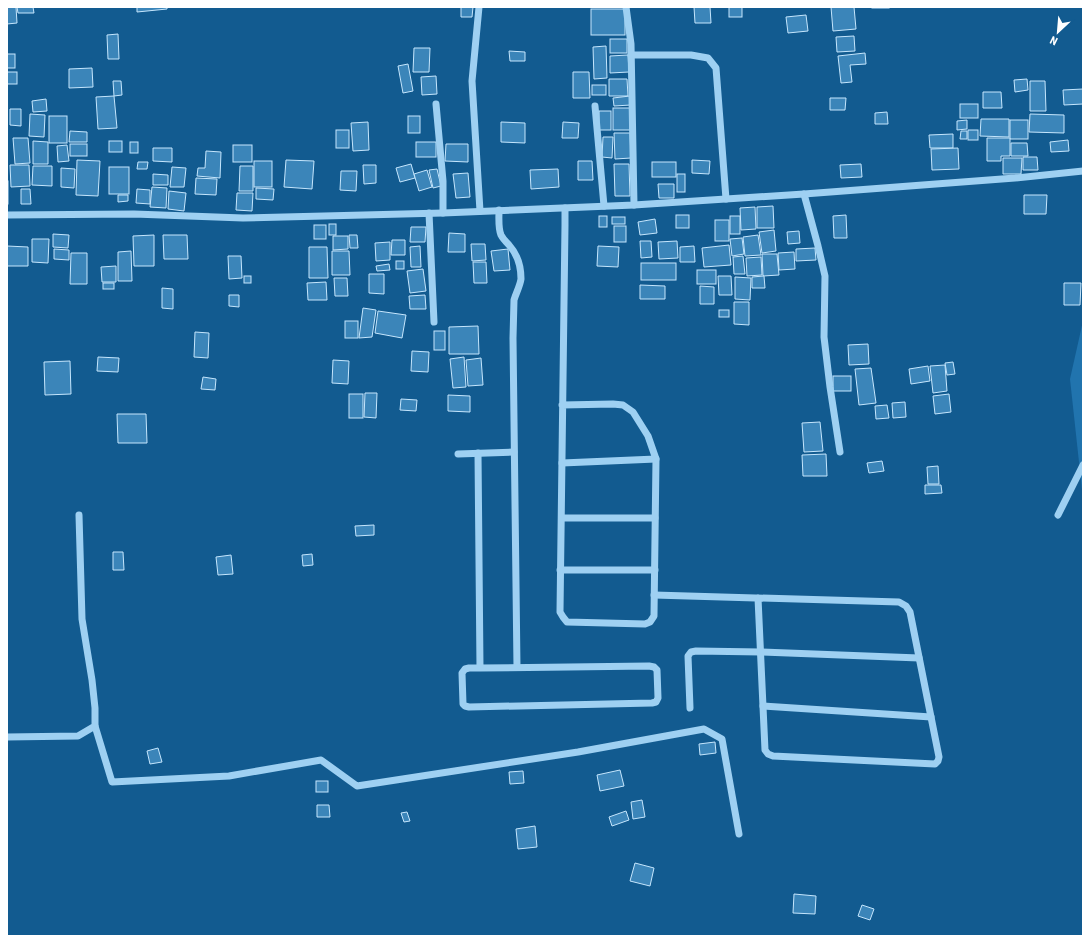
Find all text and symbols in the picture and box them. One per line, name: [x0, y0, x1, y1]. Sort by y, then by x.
north arrow: [1038, 12, 1078, 52]
text: N: [1048, 33, 1060, 48]

